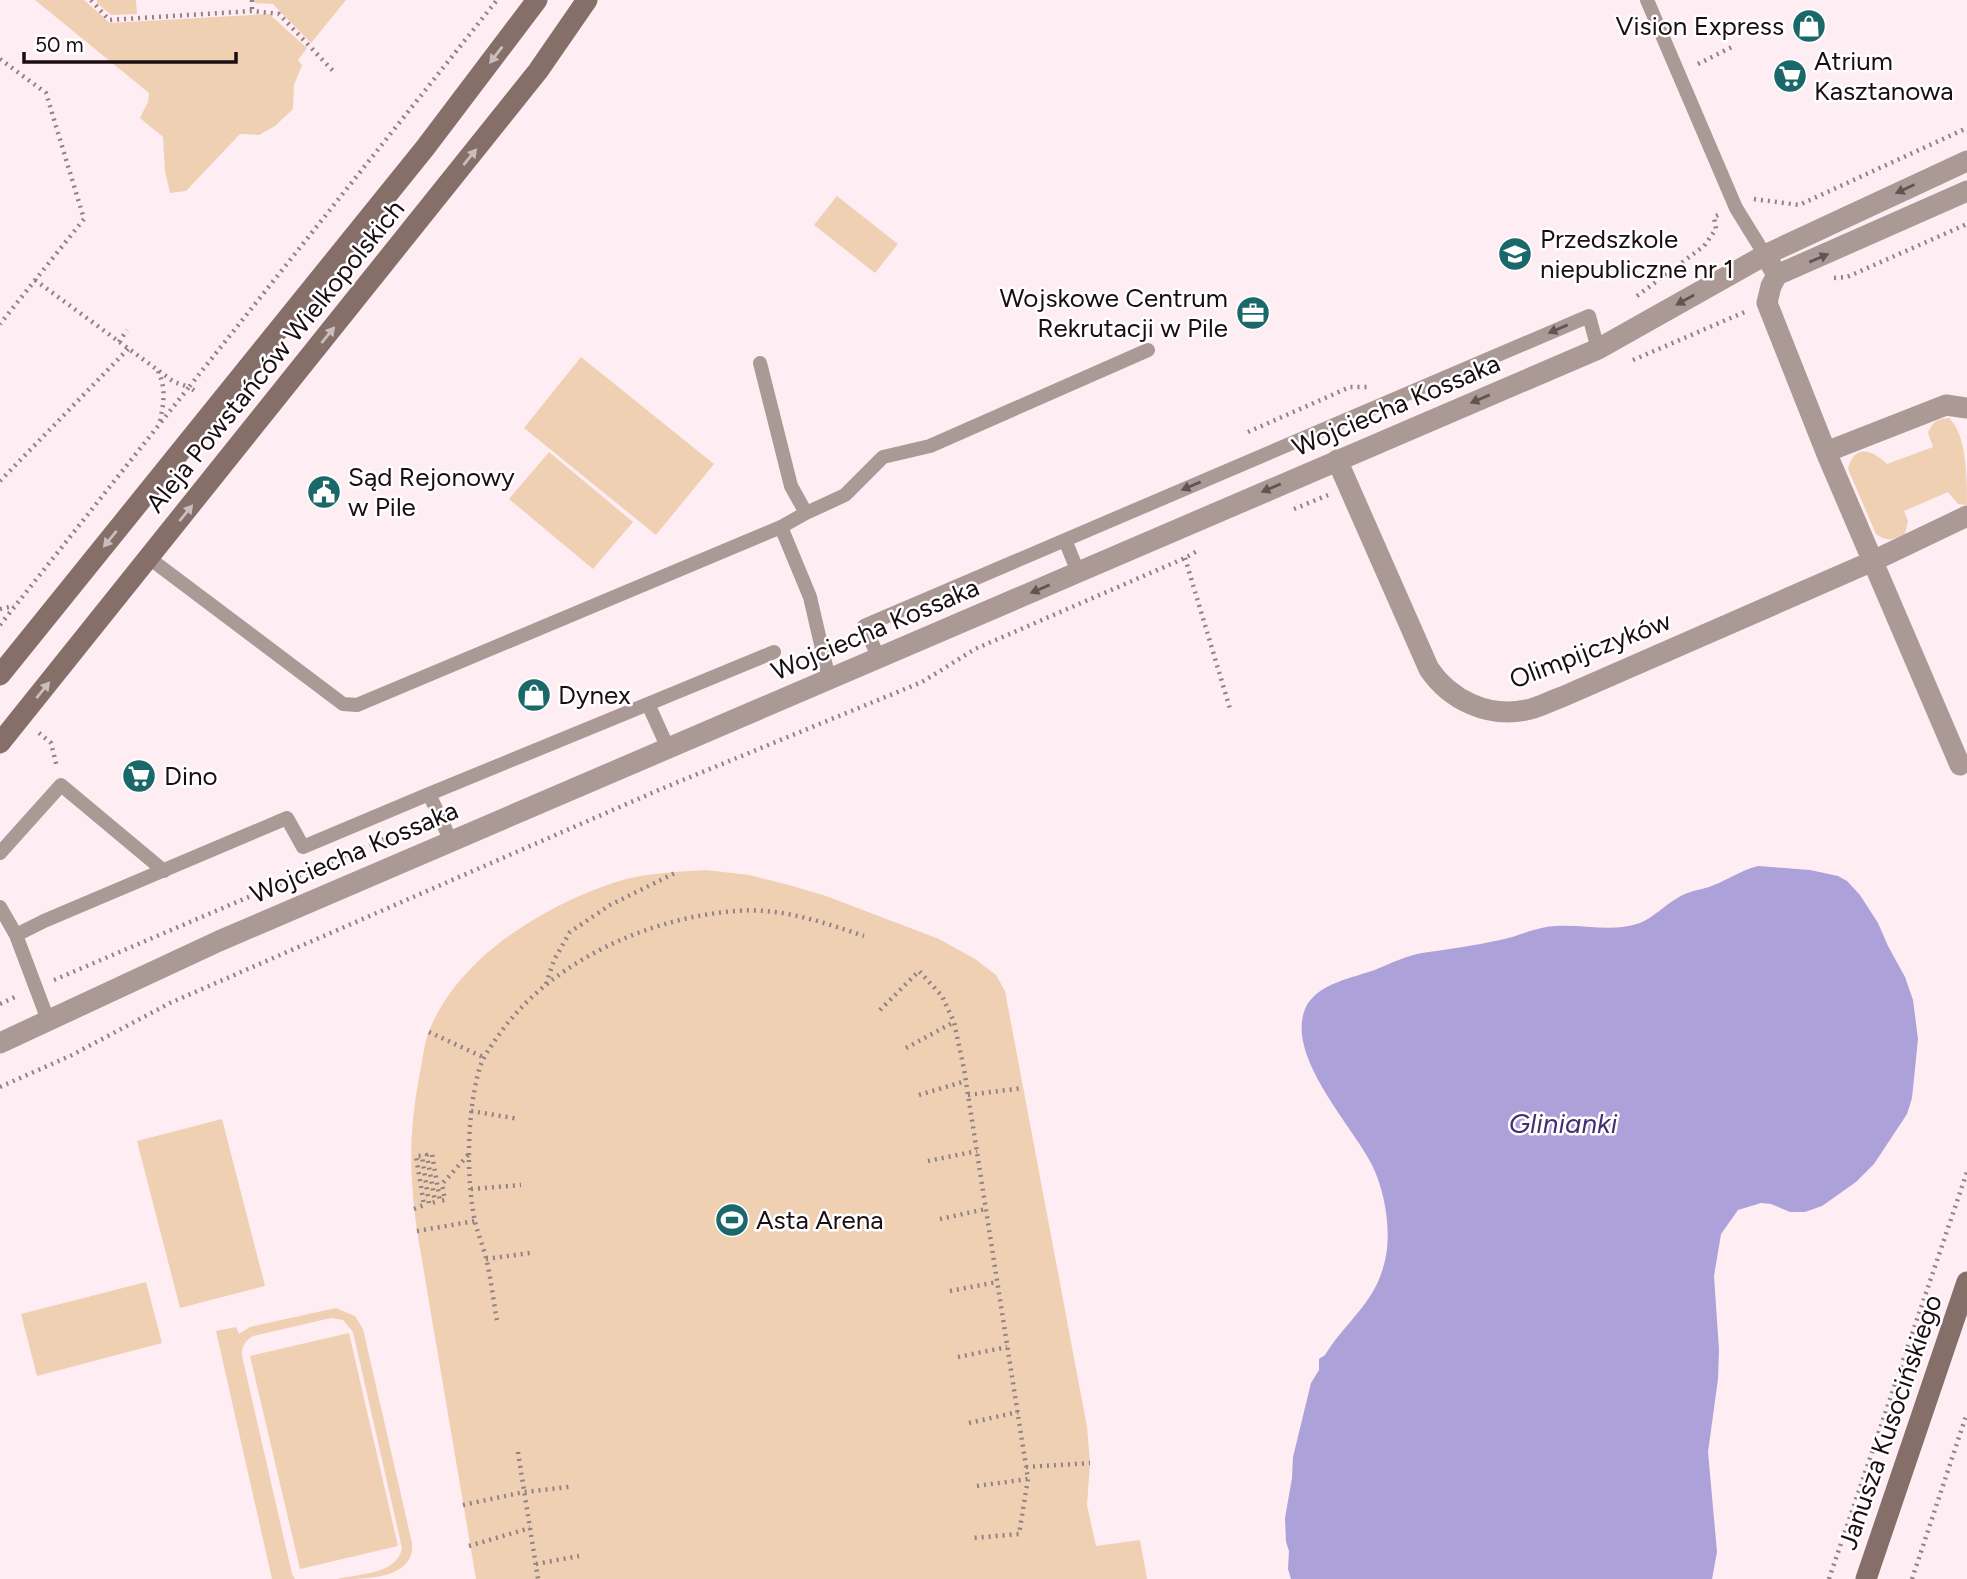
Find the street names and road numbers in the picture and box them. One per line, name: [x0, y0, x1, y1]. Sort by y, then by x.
street label: Aleja Powstańców Wielkopolskich: [139, 193, 411, 519]
street label: Wojciecha Kossaka: [1287, 347, 1505, 463]
street label: Wojciecha Kossaka: [766, 571, 984, 687]
street label: Olimpijczyków: [1505, 604, 1676, 695]
street label: Wojciecha Kossaka: [245, 794, 463, 910]
street label: Janusza Kusocińskiego: [1831, 1290, 1949, 1554]

